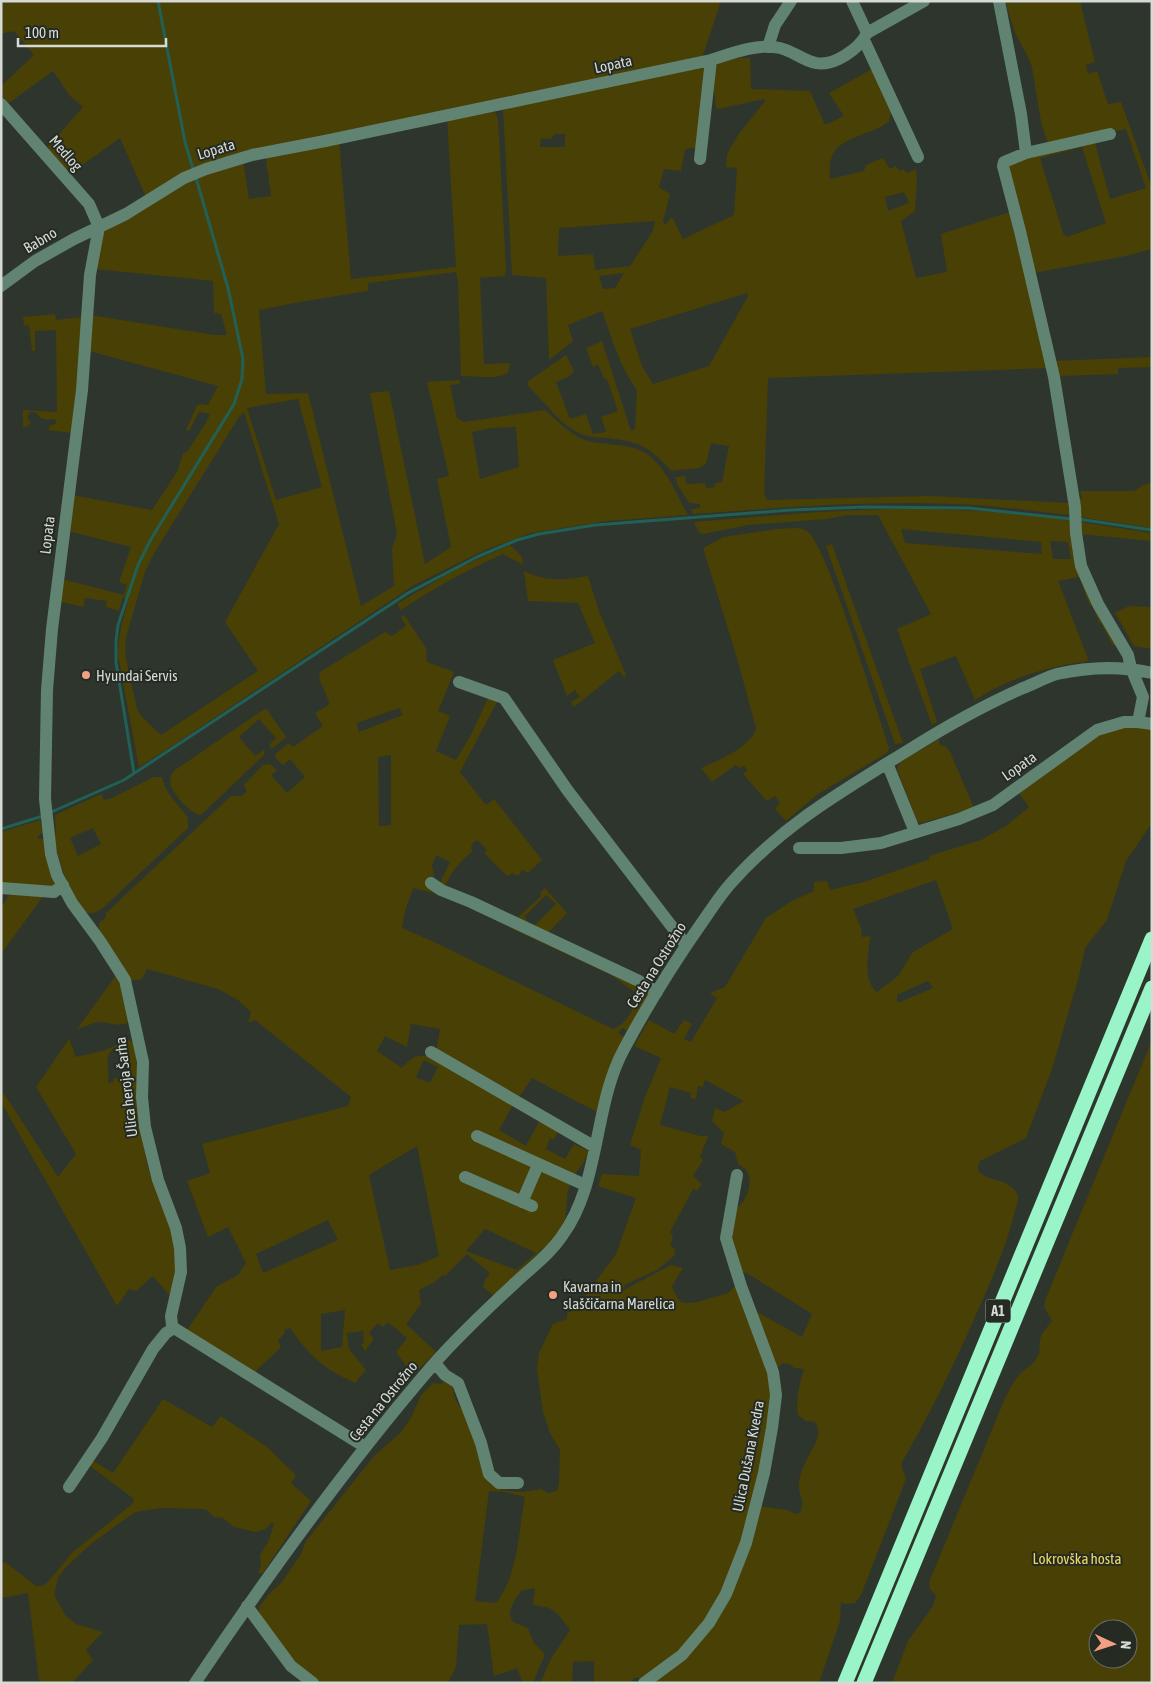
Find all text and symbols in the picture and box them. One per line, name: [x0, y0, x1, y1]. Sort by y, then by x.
scale bar: [18, 15, 165, 47]
text: 100 m: [25, 24, 59, 41]
street label: Lopata: [593, 52, 633, 76]
street label: Medlog: [46, 132, 86, 175]
street label: Lopata: [195, 135, 237, 163]
street label: Babno: [20, 224, 60, 256]
street label: Lopata: [36, 515, 58, 555]
place label: Hyundai Servis: [96, 667, 177, 684]
marker: Hyundai Servis: [80, 669, 92, 681]
street label: Lopata: [998, 748, 1040, 784]
street label: Cesta na Ostrožno: [623, 919, 689, 1011]
street label: Ulica heroja Šarha: [111, 1036, 141, 1138]
place label: Kavarna in slaščičarna Marelica: [563, 1278, 675, 1312]
marker: Kavarna in slaščičarna Marelica: [547, 1289, 559, 1301]
road number: A1: [986, 1300, 1010, 1322]
street label: Cesta na Ostrožno: [346, 1358, 420, 1444]
street label: Ulica Dušana Kvedra: [729, 1399, 767, 1513]
park label: Lokrovška hosta: [1033, 1550, 1121, 1567]
north arrow: [1088, 1619, 1138, 1669]
text: N: [1118, 1640, 1134, 1650]

